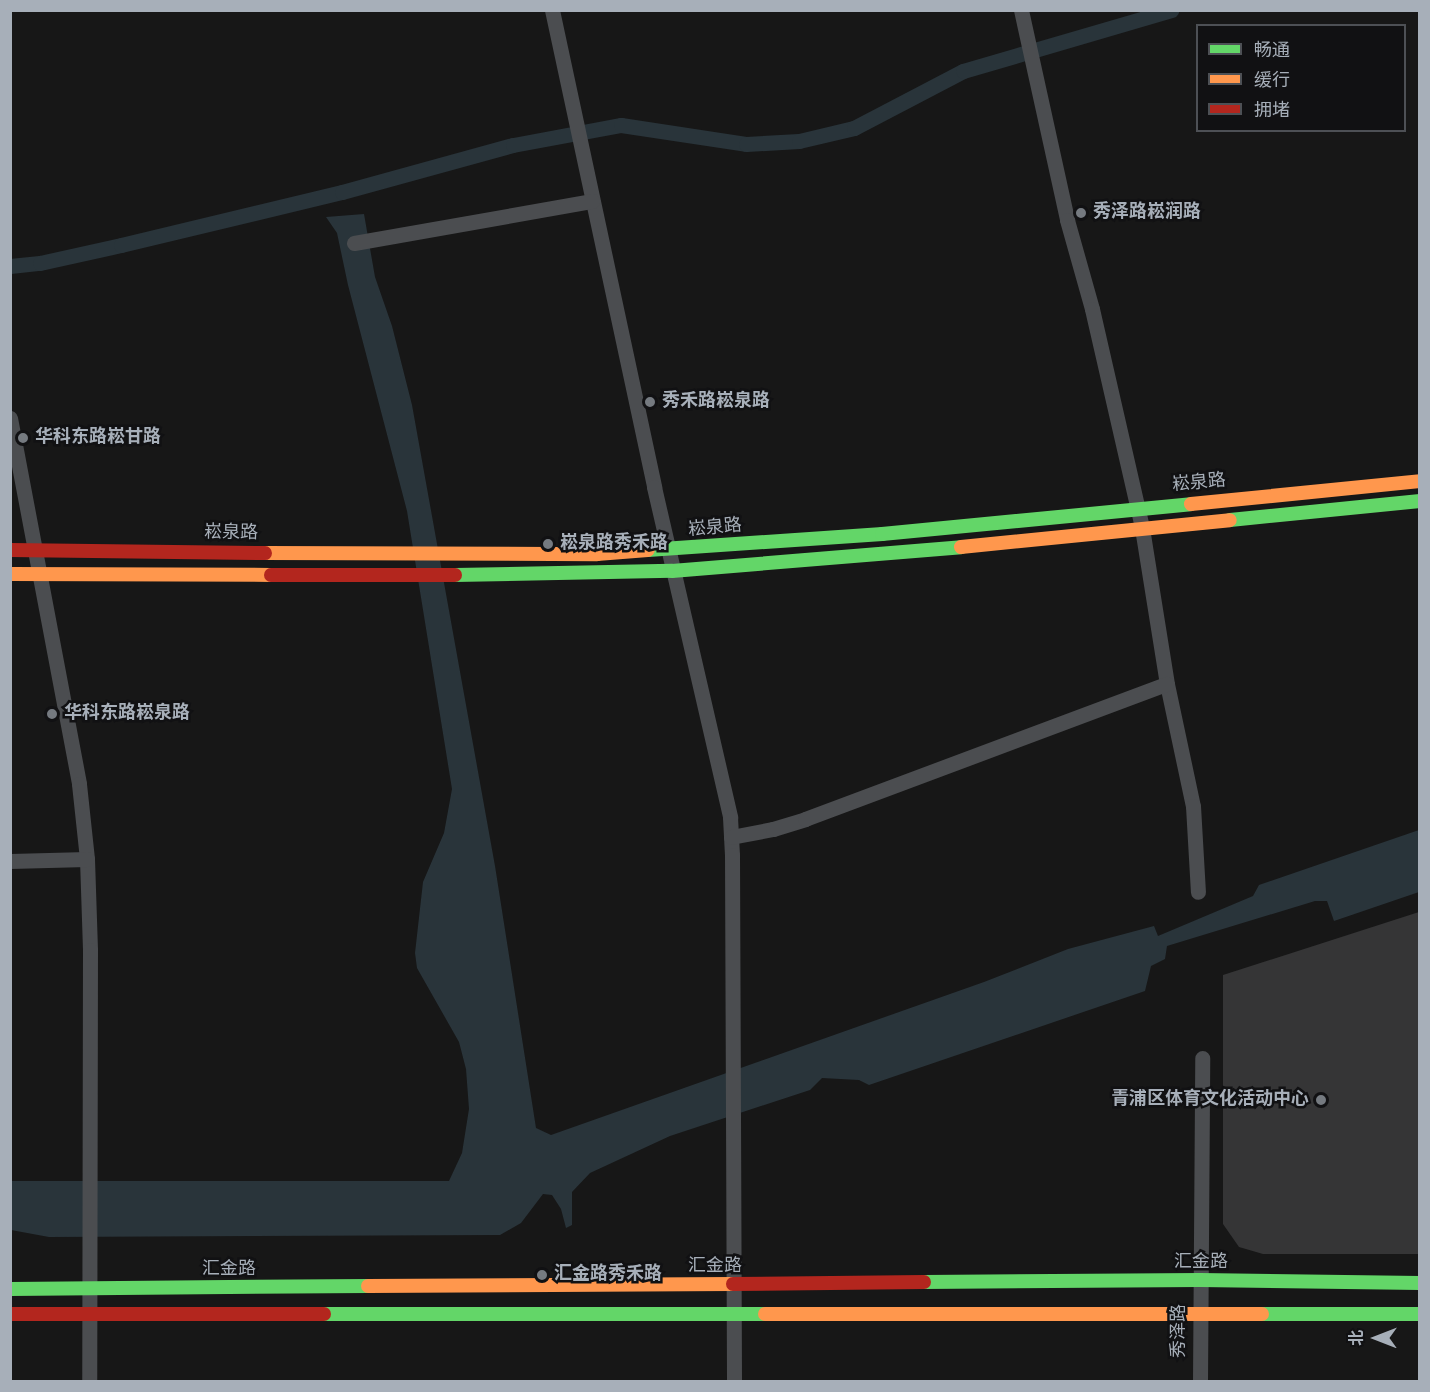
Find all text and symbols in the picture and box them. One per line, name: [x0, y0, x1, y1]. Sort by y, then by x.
legend: [1196, 24, 1406, 132]
text: 畅通: [1254, 40, 1290, 63]
text: 缓行: [1254, 70, 1290, 93]
text: 拥堵: [1254, 100, 1290, 123]
place label: 秀泽路崧润路: [1093, 202, 1201, 224]
marker: 秀泽路崧润路: [1074, 206, 1088, 220]
place label: 秀禾路崧泉路: [662, 391, 770, 413]
marker: 秀禾路崧泉路: [643, 395, 657, 409]
place label: 华科东路崧甘路: [35, 427, 161, 449]
marker: 华科东路崧甘路: [16, 431, 30, 445]
street label: 崧泉路: [1171, 471, 1227, 497]
street label: 崧泉路: [687, 516, 743, 542]
street label: 崧泉路: [204, 523, 258, 545]
place label: 崧泉路秀禾路: [560, 533, 668, 555]
marker: 崧泉路秀禾路: [541, 537, 555, 551]
place label: 华科东路崧泉路: [64, 703, 190, 725]
marker: 华科东路崧泉路: [45, 707, 59, 721]
place label: 青浦区体育文化活动中心: [1111, 1089, 1309, 1111]
marker: 青浦区体育文化活动中心: [1314, 1093, 1328, 1107]
street label: 汇金路: [1174, 1252, 1228, 1274]
street label: 汇金路: [688, 1256, 742, 1278]
street label: 汇金路: [202, 1259, 256, 1281]
place label: 汇金路秀禾路: [554, 1264, 662, 1286]
marker: 汇金路秀禾路: [535, 1268, 549, 1282]
street label: 秀泽路: [1169, 1304, 1191, 1358]
north arrow: [1346, 1308, 1406, 1368]
text: 北: [1348, 1330, 1368, 1346]

